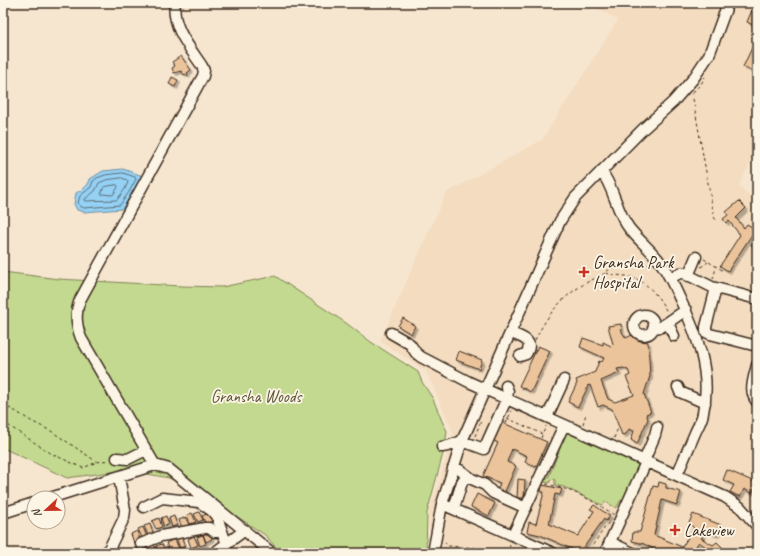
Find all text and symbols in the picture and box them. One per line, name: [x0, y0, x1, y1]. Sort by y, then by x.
place label: Gransha Park Hospital: [593, 252, 675, 293]
marker: Gransha Park Hospital: [578, 266, 590, 278]
park label: Gransha Woods: [211, 386, 304, 407]
north arrow: [26, 490, 66, 530]
text: N: [28, 506, 44, 520]
place label: Lakeview: [684, 520, 735, 541]
marker: Lakeview: [669, 524, 681, 536]

